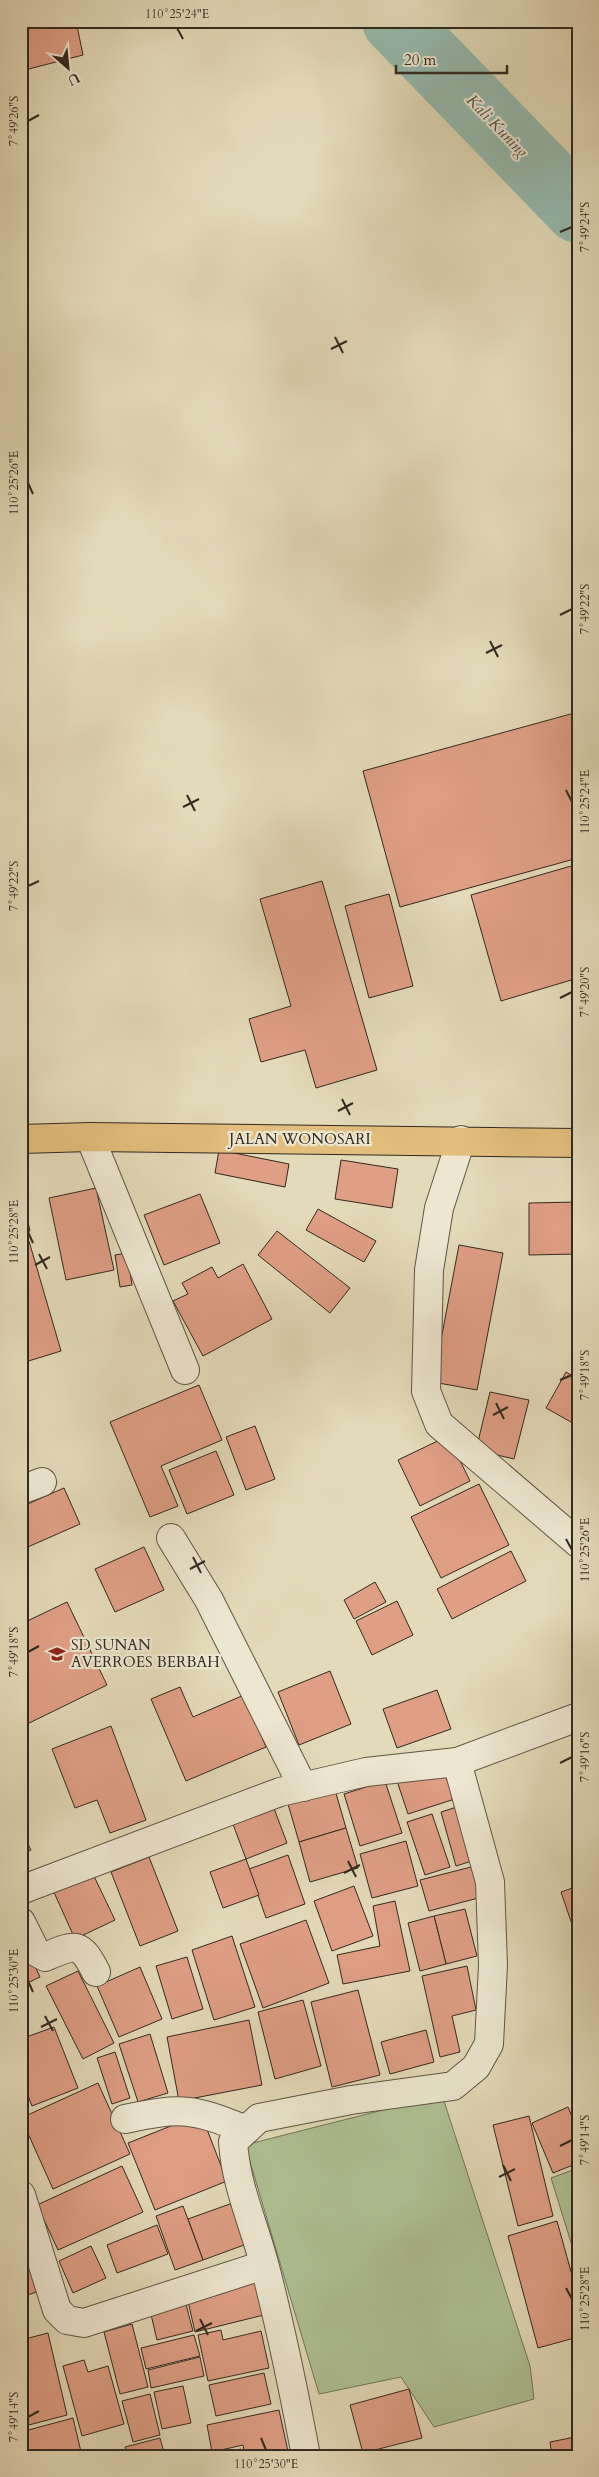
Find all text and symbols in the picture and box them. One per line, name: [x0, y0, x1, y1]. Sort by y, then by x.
text: 110°25'24"E: [145, 6, 209, 22]
north arrow: [42, 42, 92, 92]
scale bar: [396, 42, 508, 74]
text: 20 m: [404, 50, 436, 70]
text: U: [64, 68, 83, 90]
water label: Kali Kuning: [461, 90, 533, 163]
text: 7°49'26"S: [6, 96, 22, 146]
text: 7°49'24"S: [577, 202, 593, 252]
text: 110°25'26"E: [6, 451, 22, 515]
text: 7°49'22"S: [577, 584, 593, 634]
text: 110°25'24"E: [577, 770, 593, 834]
text: 7°49'22"S: [6, 861, 22, 911]
text: 7°49'20"S: [577, 967, 593, 1017]
street label: JALAN WONOSARI: [227, 1129, 371, 1149]
text: 110°25'28"E: [6, 1200, 22, 1264]
text: 7°49'18"S: [577, 1350, 593, 1400]
text: 110°25'26"E: [577, 1518, 593, 1582]
text: 7°49'18"S: [6, 1627, 22, 1677]
place label: SD SUNAN AVERROES BERBAH: [71, 1635, 220, 1672]
school or university icon: SD SUNAN AVERROES BERBAH: [47, 1644, 67, 1664]
text: 7°49'16"S: [577, 1732, 593, 1782]
text: 110°25'30"E: [6, 1949, 22, 2013]
text: 7°49'14"S: [577, 2115, 593, 2165]
text: 110°25'28"E: [577, 2267, 593, 2331]
text: 7°49'14"S: [6, 2392, 22, 2442]
text: 110°25'30"E: [234, 2456, 298, 2472]

